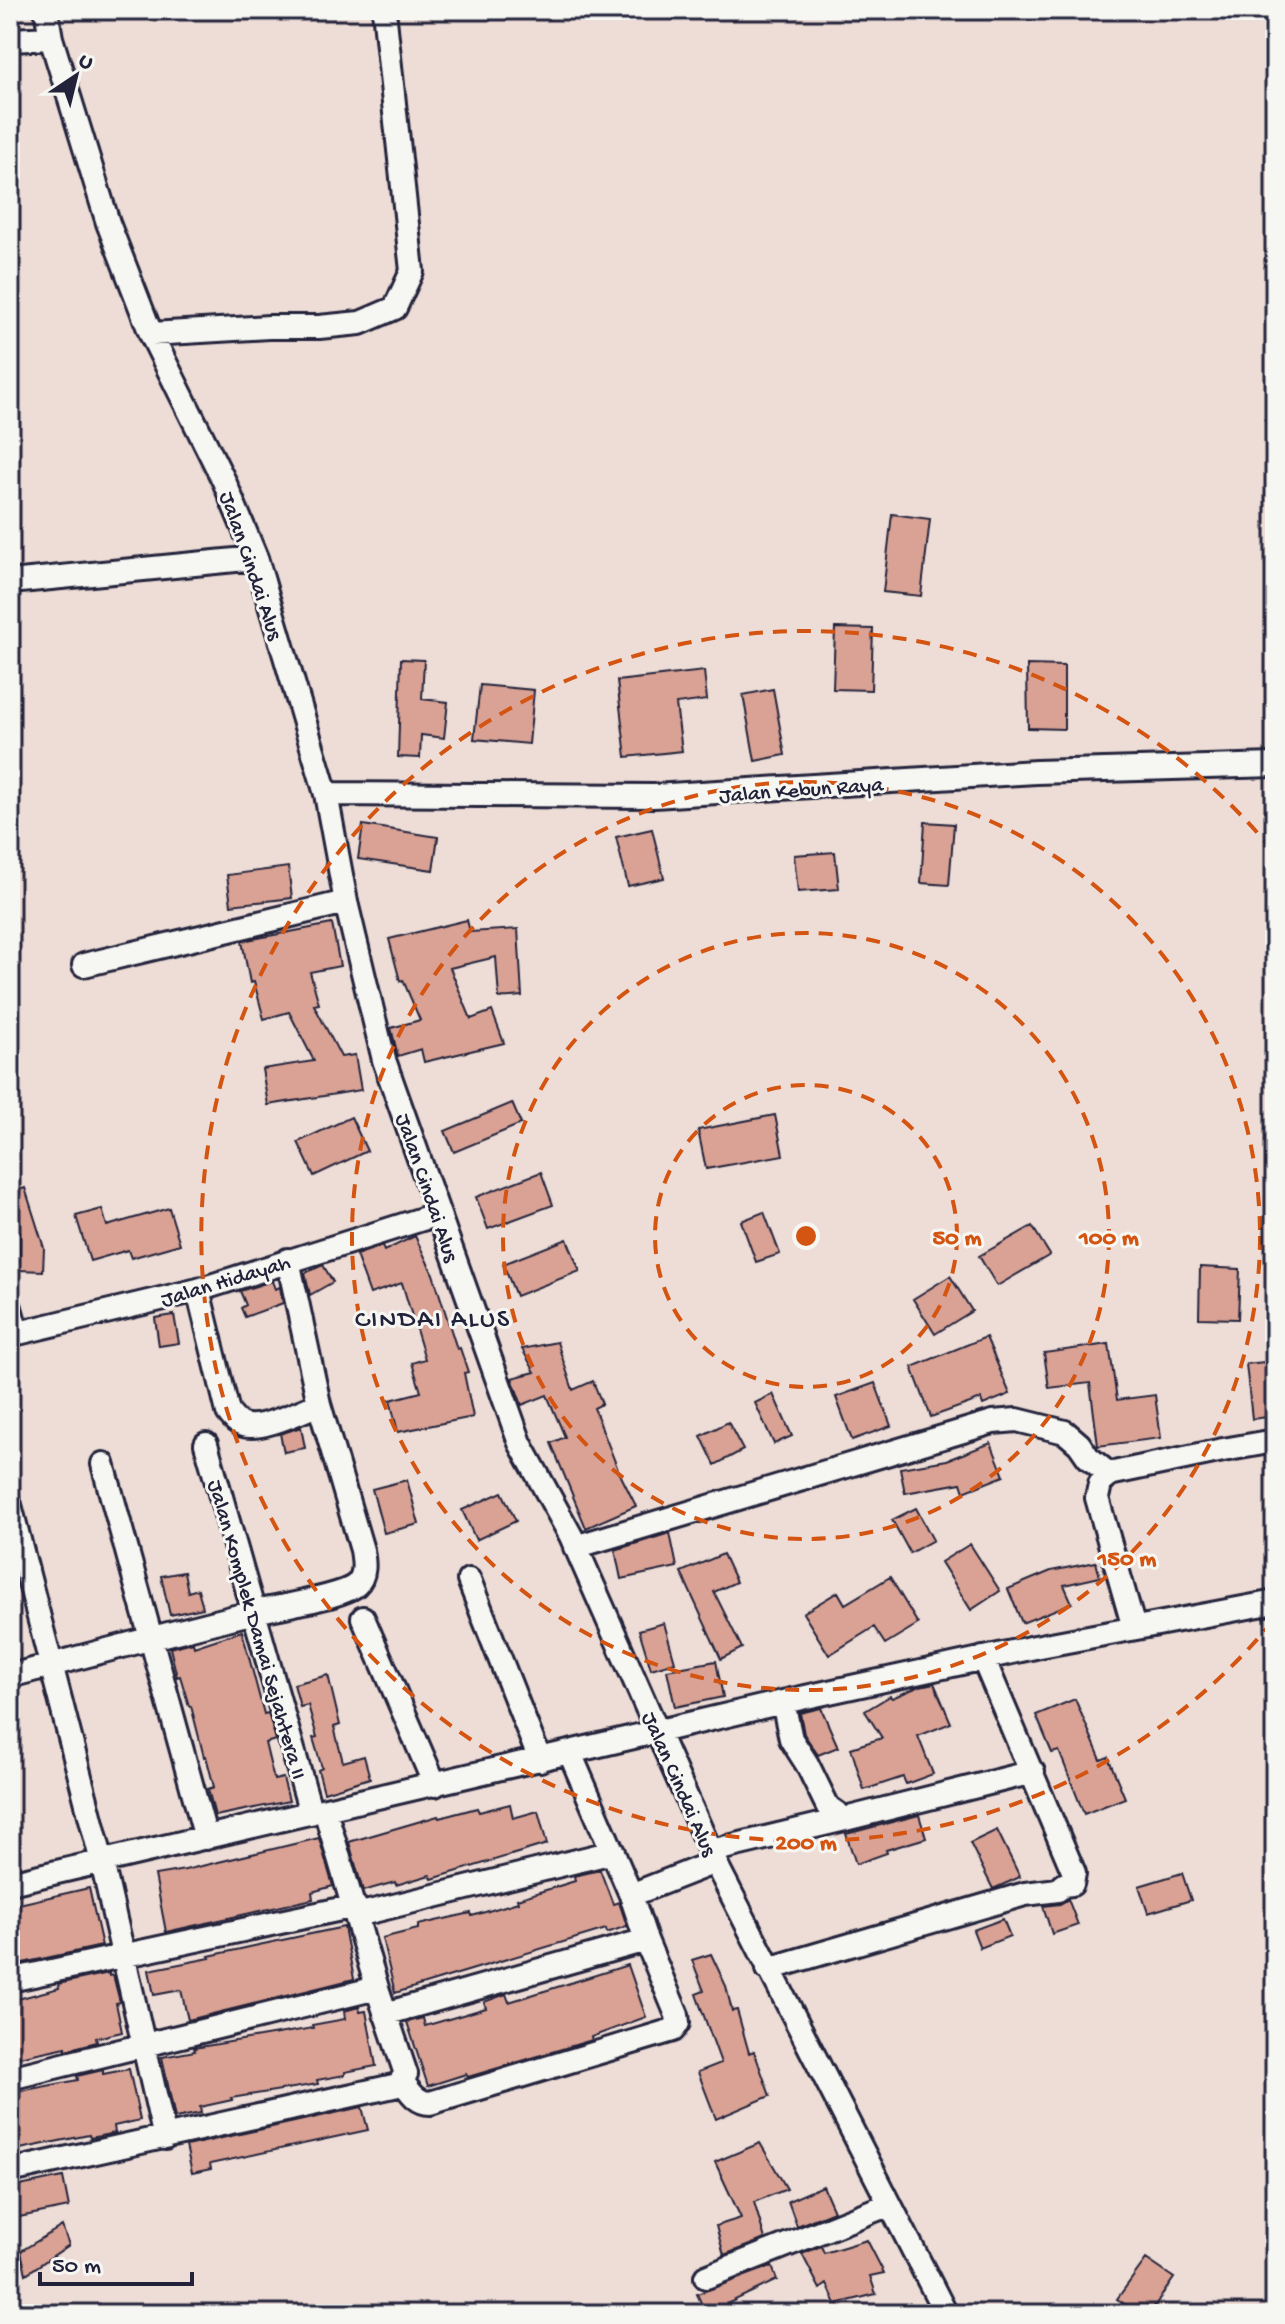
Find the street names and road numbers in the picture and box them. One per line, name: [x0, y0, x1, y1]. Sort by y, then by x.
street label: Jalan Cindai Alus: [212, 489, 287, 645]
street label: Jalan Kebun Raya: [718, 773, 885, 811]
street label: Jalan Cindai Alus: [388, 1111, 463, 1267]
street label: Jalan Hidayah: [158, 1251, 294, 1315]
street label: Jalan Komplek Damai Sejahtera II: [200, 1477, 310, 1783]
street label: Jalan Cindai Alus: [634, 1709, 721, 1862]

